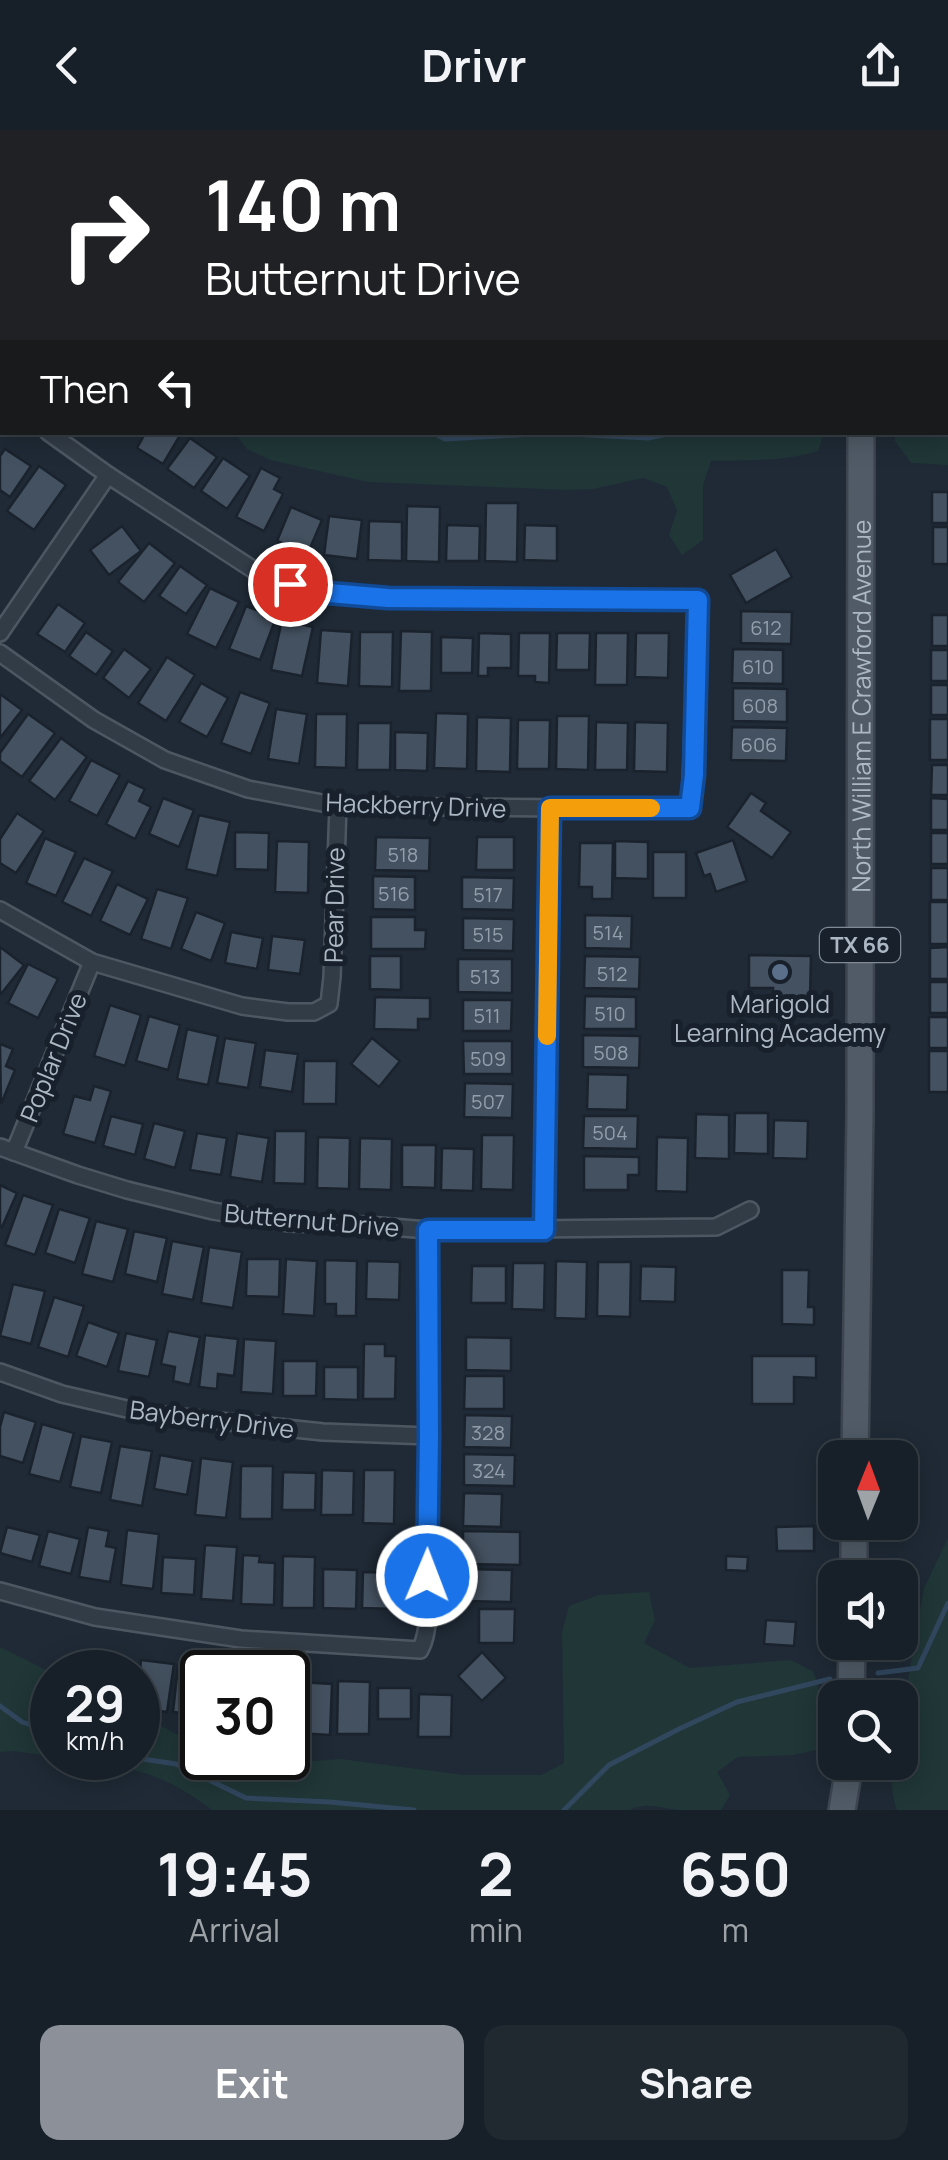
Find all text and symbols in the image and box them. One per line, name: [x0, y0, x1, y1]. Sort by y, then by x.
text: Drivr: [422, 34, 526, 96]
icon: back: [40, 38, 95, 93]
icon: share: [853, 38, 908, 93]
text: 140 m: [205, 156, 401, 252]
icon: right: [40, 170, 170, 300]
text: Butternut Drive: [205, 247, 521, 309]
icon: left: [149, 360, 204, 415]
text: Then: [40, 362, 129, 414]
street label: North William E Crawford Avenue: [843, 520, 878, 893]
pin: [248, 542, 333, 627]
icon: arrive: [263, 557, 318, 612]
house number: 612: [750, 614, 782, 641]
house number: 610: [742, 653, 774, 680]
house number: 608: [742, 692, 778, 719]
house number: 606: [740, 731, 778, 758]
street label: Hackberry Drive: [325, 784, 507, 826]
house number: 518: [388, 841, 418, 868]
street label: Pear Drive: [315, 847, 353, 963]
house number: 516: [378, 880, 410, 907]
house number: 517: [473, 881, 503, 908]
house number: 514: [592, 919, 624, 946]
house number: 515: [473, 921, 503, 948]
road number: TX 66: [820, 928, 900, 962]
house number: 512: [597, 960, 627, 987]
marker: Marigold Learning Academy: [769, 961, 791, 983]
house number: 513: [470, 963, 500, 990]
place label: Marigold Learning Academy: [674, 986, 886, 1050]
street label: Poplar Drive: [11, 987, 95, 1127]
house number: 510: [594, 1000, 626, 1027]
house number: 511: [473, 1002, 501, 1029]
house number: 508: [593, 1039, 629, 1066]
house number: 509: [470, 1045, 506, 1072]
house number: 507: [471, 1088, 505, 1115]
house number: 504: [592, 1119, 628, 1146]
street label: Butternut Drive: [223, 1195, 401, 1245]
street label: Bayberry Drive: [128, 1392, 296, 1446]
house number: 328: [471, 1419, 505, 1446]
north arrow: [818, 1440, 918, 1540]
map controls: [818, 1440, 918, 1780]
house number: 324: [472, 1457, 506, 1484]
position arrow: [375, 1524, 479, 1628]
button: sound: [818, 1560, 918, 1660]
speed limit sign: 30: [180, 1650, 310, 1780]
text: 29: [65, 1669, 125, 1737]
button: search: [818, 1680, 918, 1780]
text: km/h: [66, 1723, 124, 1758]
text: 19:45: [157, 1832, 312, 1914]
text: 2: [478, 1832, 514, 1914]
text: 650: [679, 1832, 791, 1914]
text: Arrival: [189, 1908, 280, 1952]
text: min: [469, 1908, 523, 1952]
text: m: [722, 1908, 749, 1952]
button: Exit: [40, 2025, 464, 2140]
button: Share: [484, 2025, 908, 2140]

